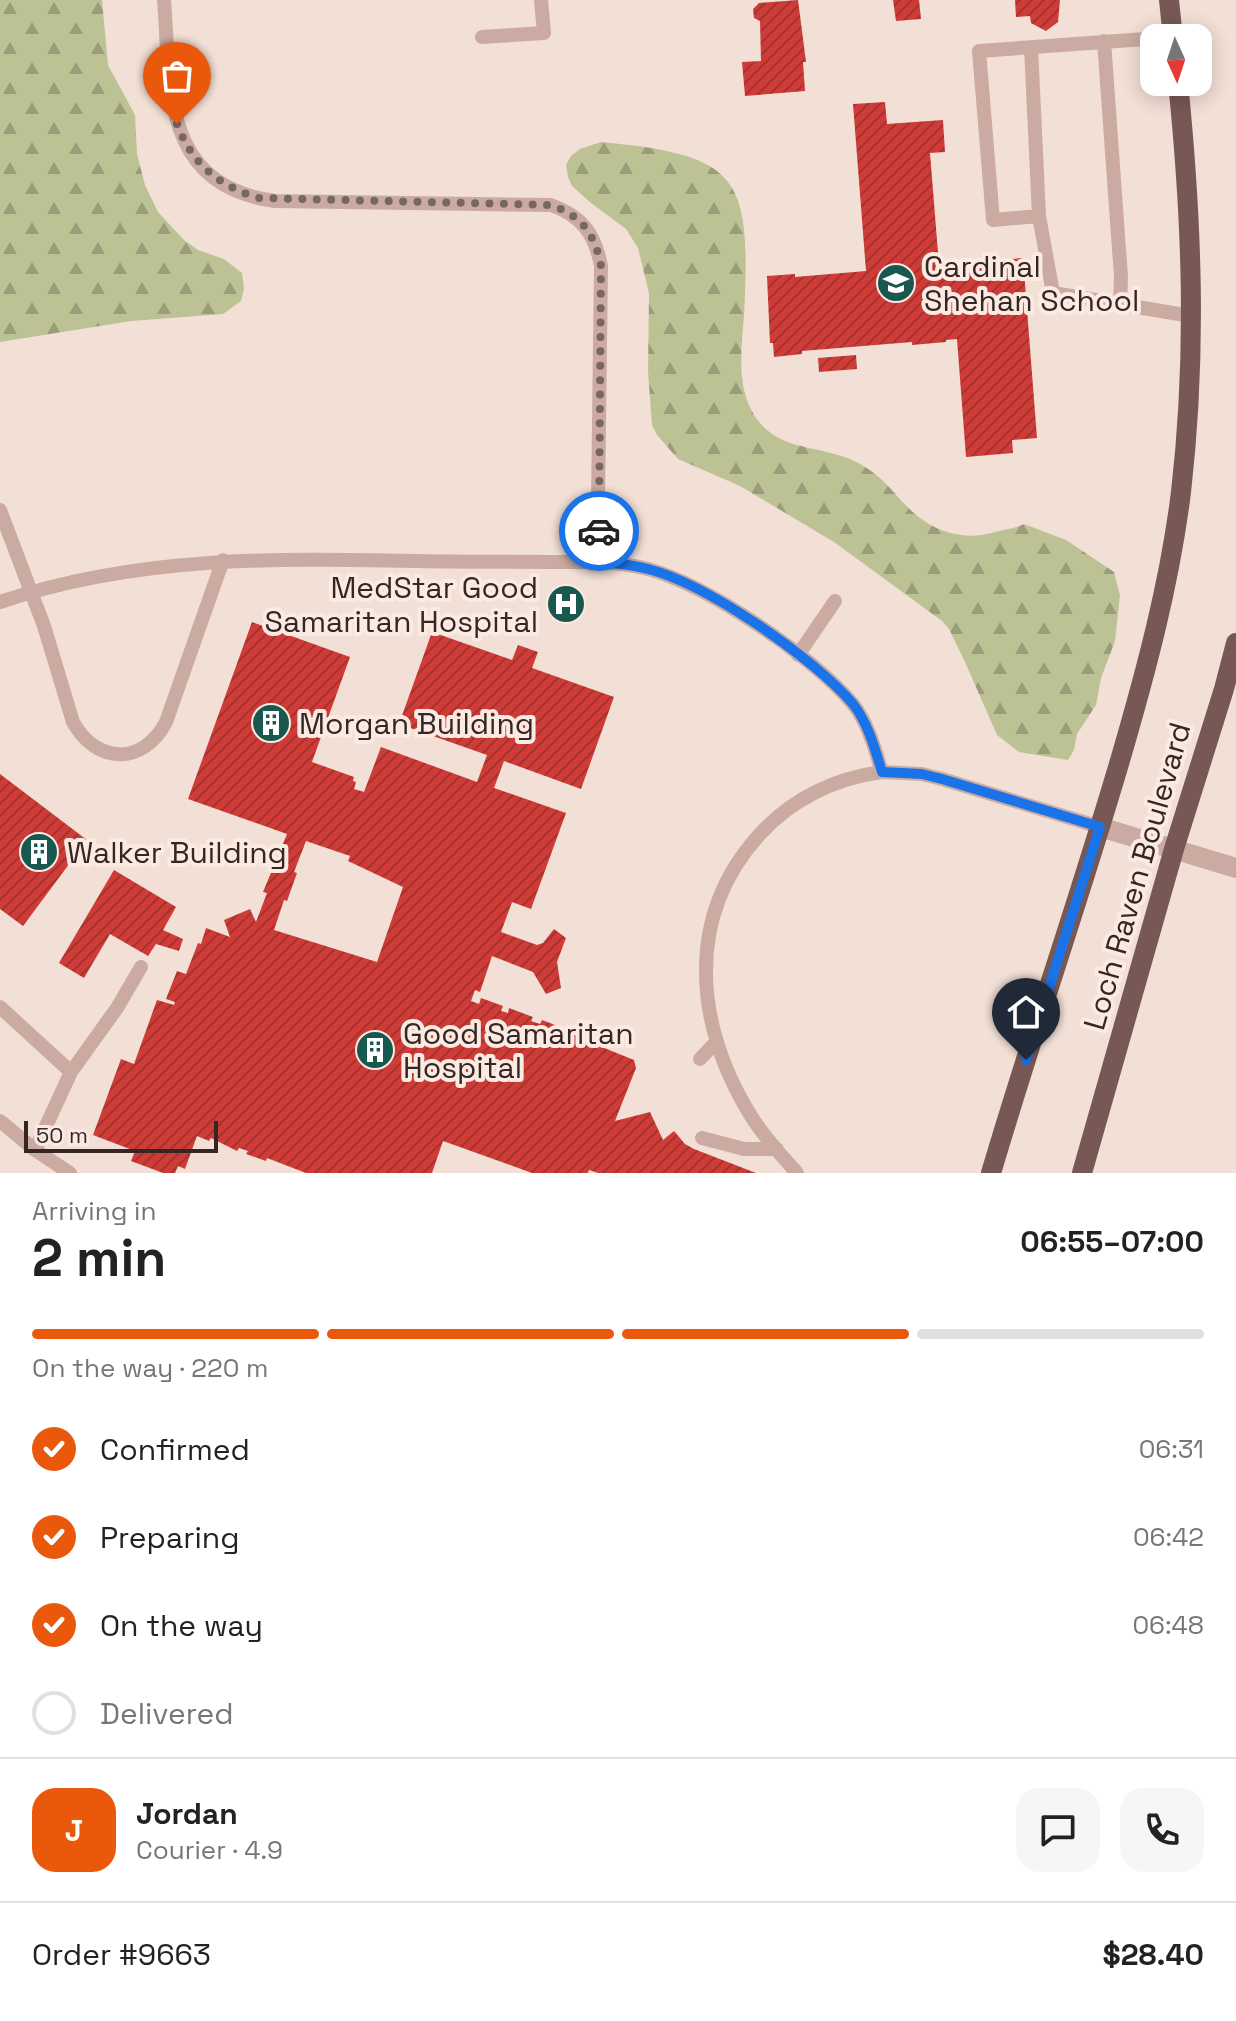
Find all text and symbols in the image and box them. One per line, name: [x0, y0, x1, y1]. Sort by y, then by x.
north arrow: [1140, 24, 1212, 96]
map controls: [1140, 24, 1212, 96]
pin: [143, 42, 211, 124]
icon: bag: [155, 54, 199, 98]
place label: Cardinal Shehan School: [924, 247, 1139, 320]
school or university icon: Cardinal Shehan School: [875, 262, 917, 304]
courier: [559, 491, 639, 571]
icon: car: [577, 509, 621, 553]
place label: MedStar Good Samaritan Hospital: [265, 568, 538, 641]
hospital icon: MedStar Good Samaritan Hospital: [545, 583, 587, 625]
building icon: Morgan Building: [250, 702, 292, 744]
place label: Morgan Building: [299, 704, 534, 743]
street label: Loch Raven Boulevard: [1074, 718, 1200, 1034]
building icon: Walker Building: [18, 831, 60, 873]
place label: Walker Building: [67, 833, 287, 872]
pin: [992, 978, 1060, 1060]
icon: home: [1004, 990, 1048, 1034]
place label: Good Samaritan Hospital: [403, 1014, 634, 1087]
building icon: Good Samaritan Hospital: [354, 1029, 396, 1071]
scale bar: [24, 1117, 218, 1153]
text: 50 m: [36, 1121, 88, 1149]
text: Arriving in: [32, 1194, 156, 1228]
text: 06:55–07:00: [1020, 1222, 1204, 1261]
text: 2 min: [32, 1225, 166, 1291]
text: On the way · 220 m: [32, 1351, 268, 1385]
icon: check: [32, 1427, 76, 1471]
text: Confirmed: [100, 1430, 250, 1469]
text: 06:31: [1139, 1432, 1204, 1466]
icon: check: [32, 1515, 76, 1559]
text: Preparing: [100, 1518, 239, 1557]
text: 06:42: [1133, 1520, 1204, 1554]
icon: check: [32, 1603, 76, 1647]
text: On the way: [100, 1606, 263, 1645]
text: 06:48: [1132, 1608, 1204, 1642]
text: Delivered: [100, 1694, 234, 1733]
button: chat: [1016, 1788, 1100, 1872]
button: phone: [1120, 1788, 1204, 1872]
text: Jordan: [136, 1794, 238, 1833]
text: J: [65, 1811, 83, 1850]
text: Courier · 4.9: [136, 1833, 283, 1867]
text: Order #9663: [32, 1935, 211, 1974]
text: $28.40: [1103, 1935, 1204, 1974]

